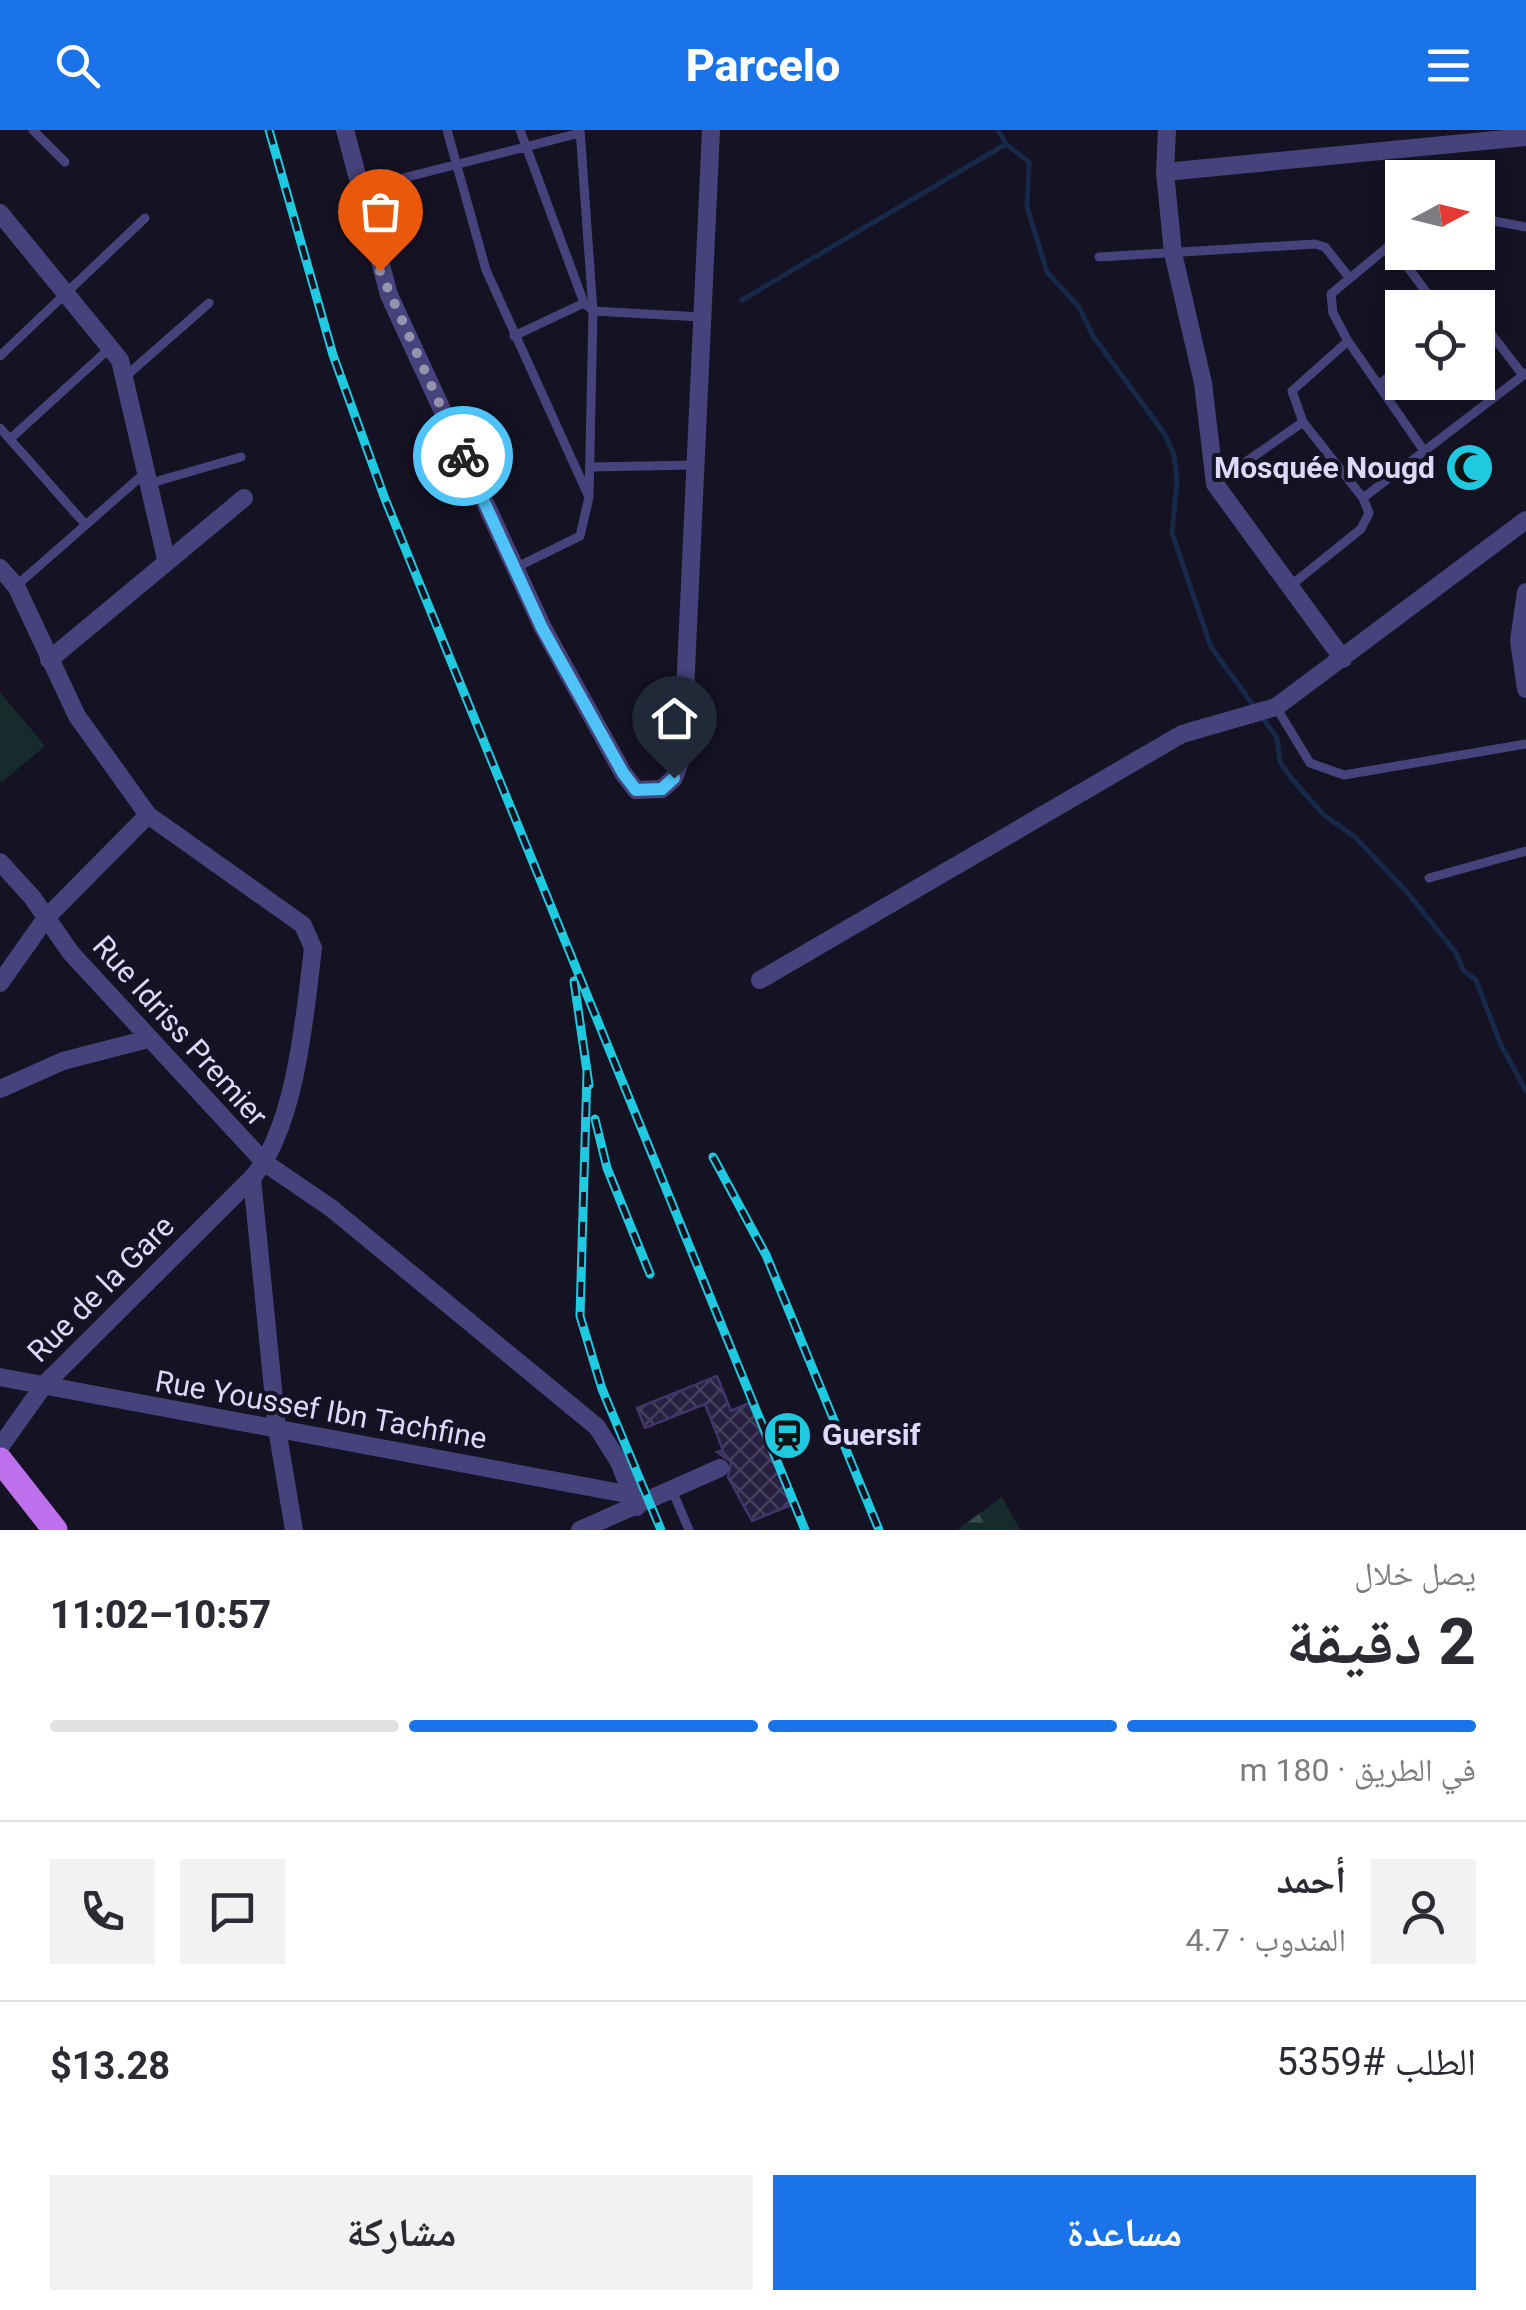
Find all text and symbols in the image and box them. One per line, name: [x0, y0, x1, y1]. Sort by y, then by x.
icon: search: [50, 38, 105, 93]
icon: menu: [1421, 38, 1476, 93]
text: Parcelo: [686, 39, 840, 92]
north arrow: [1385, 160, 1495, 270]
map controls: [1385, 160, 1495, 400]
pin: [338, 169, 423, 272]
icon: bag: [353, 184, 408, 239]
button: locate: [1385, 290, 1495, 400]
courier: [413, 406, 513, 506]
icon: bike: [436, 429, 491, 484]
mosque icon: Mosquée Nougd: [1444, 442, 1496, 494]
place label: Mosquée Nougd: [1214, 450, 1435, 485]
pin: [632, 676, 717, 779]
icon: home: [647, 691, 702, 746]
street label: Rue Idriss Premier: [86, 928, 275, 1133]
street label: Rue de la Gare: [20, 1208, 181, 1369]
street label: Rue Youssef Ibn Tachfine: [153, 1363, 490, 1456]
station icon: Guersif: [761, 1409, 813, 1461]
place label: Guersif: [822, 1417, 921, 1452]
text: يصل خلال: [1354, 1555, 1476, 1593]
text: 10:57–11:02: [50, 1593, 271, 1637]
text: 2 دقيقة: [1286, 1604, 1476, 1680]
text: في الطريق · 180 m: [1239, 1751, 1476, 1789]
text: أحمد: [1276, 1858, 1346, 1902]
button: phone: [50, 1859, 155, 1964]
button: chat: [180, 1859, 285, 1964]
button: person: [1371, 1859, 1476, 1964]
text: المندوب · 4.7: [1186, 1921, 1346, 1959]
text: الطلب #5359: [1276, 2040, 1476, 2084]
text: $13.28: [50, 2044, 170, 2088]
button: مشاركة: [50, 2175, 753, 2290]
button: مساعدة: [773, 2175, 1476, 2290]

